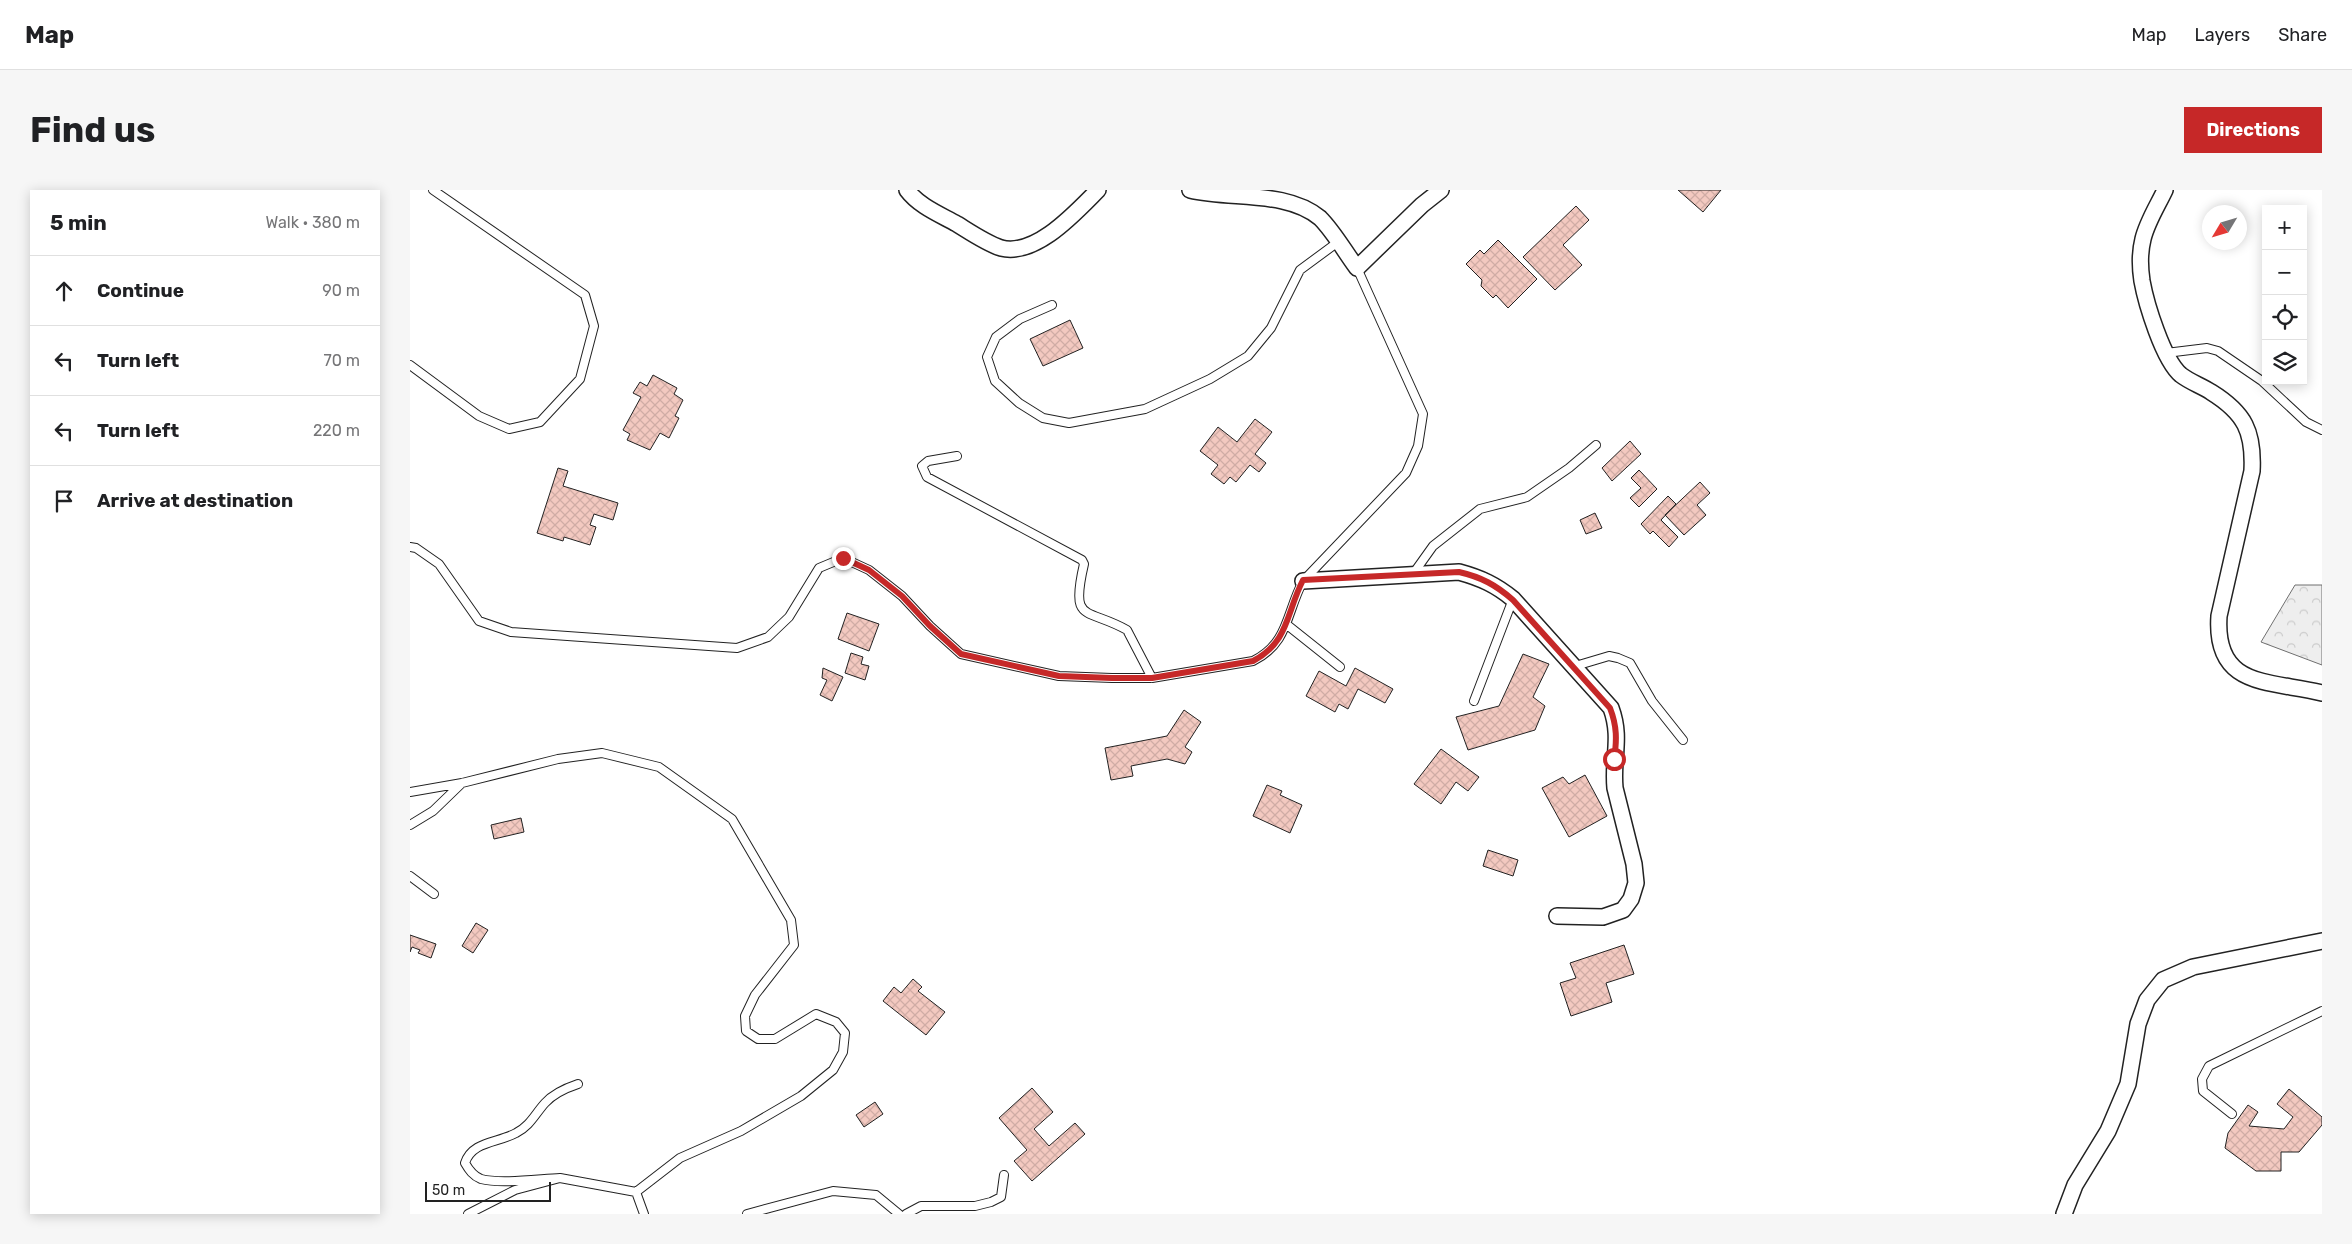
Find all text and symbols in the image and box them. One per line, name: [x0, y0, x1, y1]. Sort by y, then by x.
text: Map: [25, 21, 74, 49]
text: Map: [2132, 24, 2167, 46]
text: Layers: [2195, 24, 2250, 46]
text: Share: [2278, 24, 2327, 46]
button: Directions: [2184, 107, 2322, 153]
text: Find us: [30, 109, 155, 151]
north arrow: [2202, 205, 2247, 250]
map controls: [2262, 205, 2307, 385]
button: +: [2262, 205, 2307, 250]
text: 5 min: [50, 210, 107, 235]
text: Walk · 380 m: [266, 213, 360, 232]
button: −: [2262, 250, 2307, 295]
icon: ahead: [50, 277, 78, 305]
text: Continue: [97, 279, 184, 302]
text: 90 m: [322, 281, 360, 300]
button: locate: [2262, 295, 2307, 340]
button: layers: [2262, 340, 2307, 385]
icon: left: [50, 347, 78, 375]
text: Turn left: [97, 349, 179, 372]
text: 70 m: [323, 351, 360, 370]
icon: left: [50, 417, 78, 445]
text: Turn left: [97, 419, 179, 442]
text: 220 m: [313, 421, 360, 440]
icon: arrive: [50, 487, 78, 515]
text: Arrive at destination: [97, 489, 293, 512]
route end: [832, 547, 855, 570]
route start: [1603, 748, 1626, 771]
scale bar: [425, 1179, 551, 1202]
text: 50 m: [432, 1182, 465, 1199]

